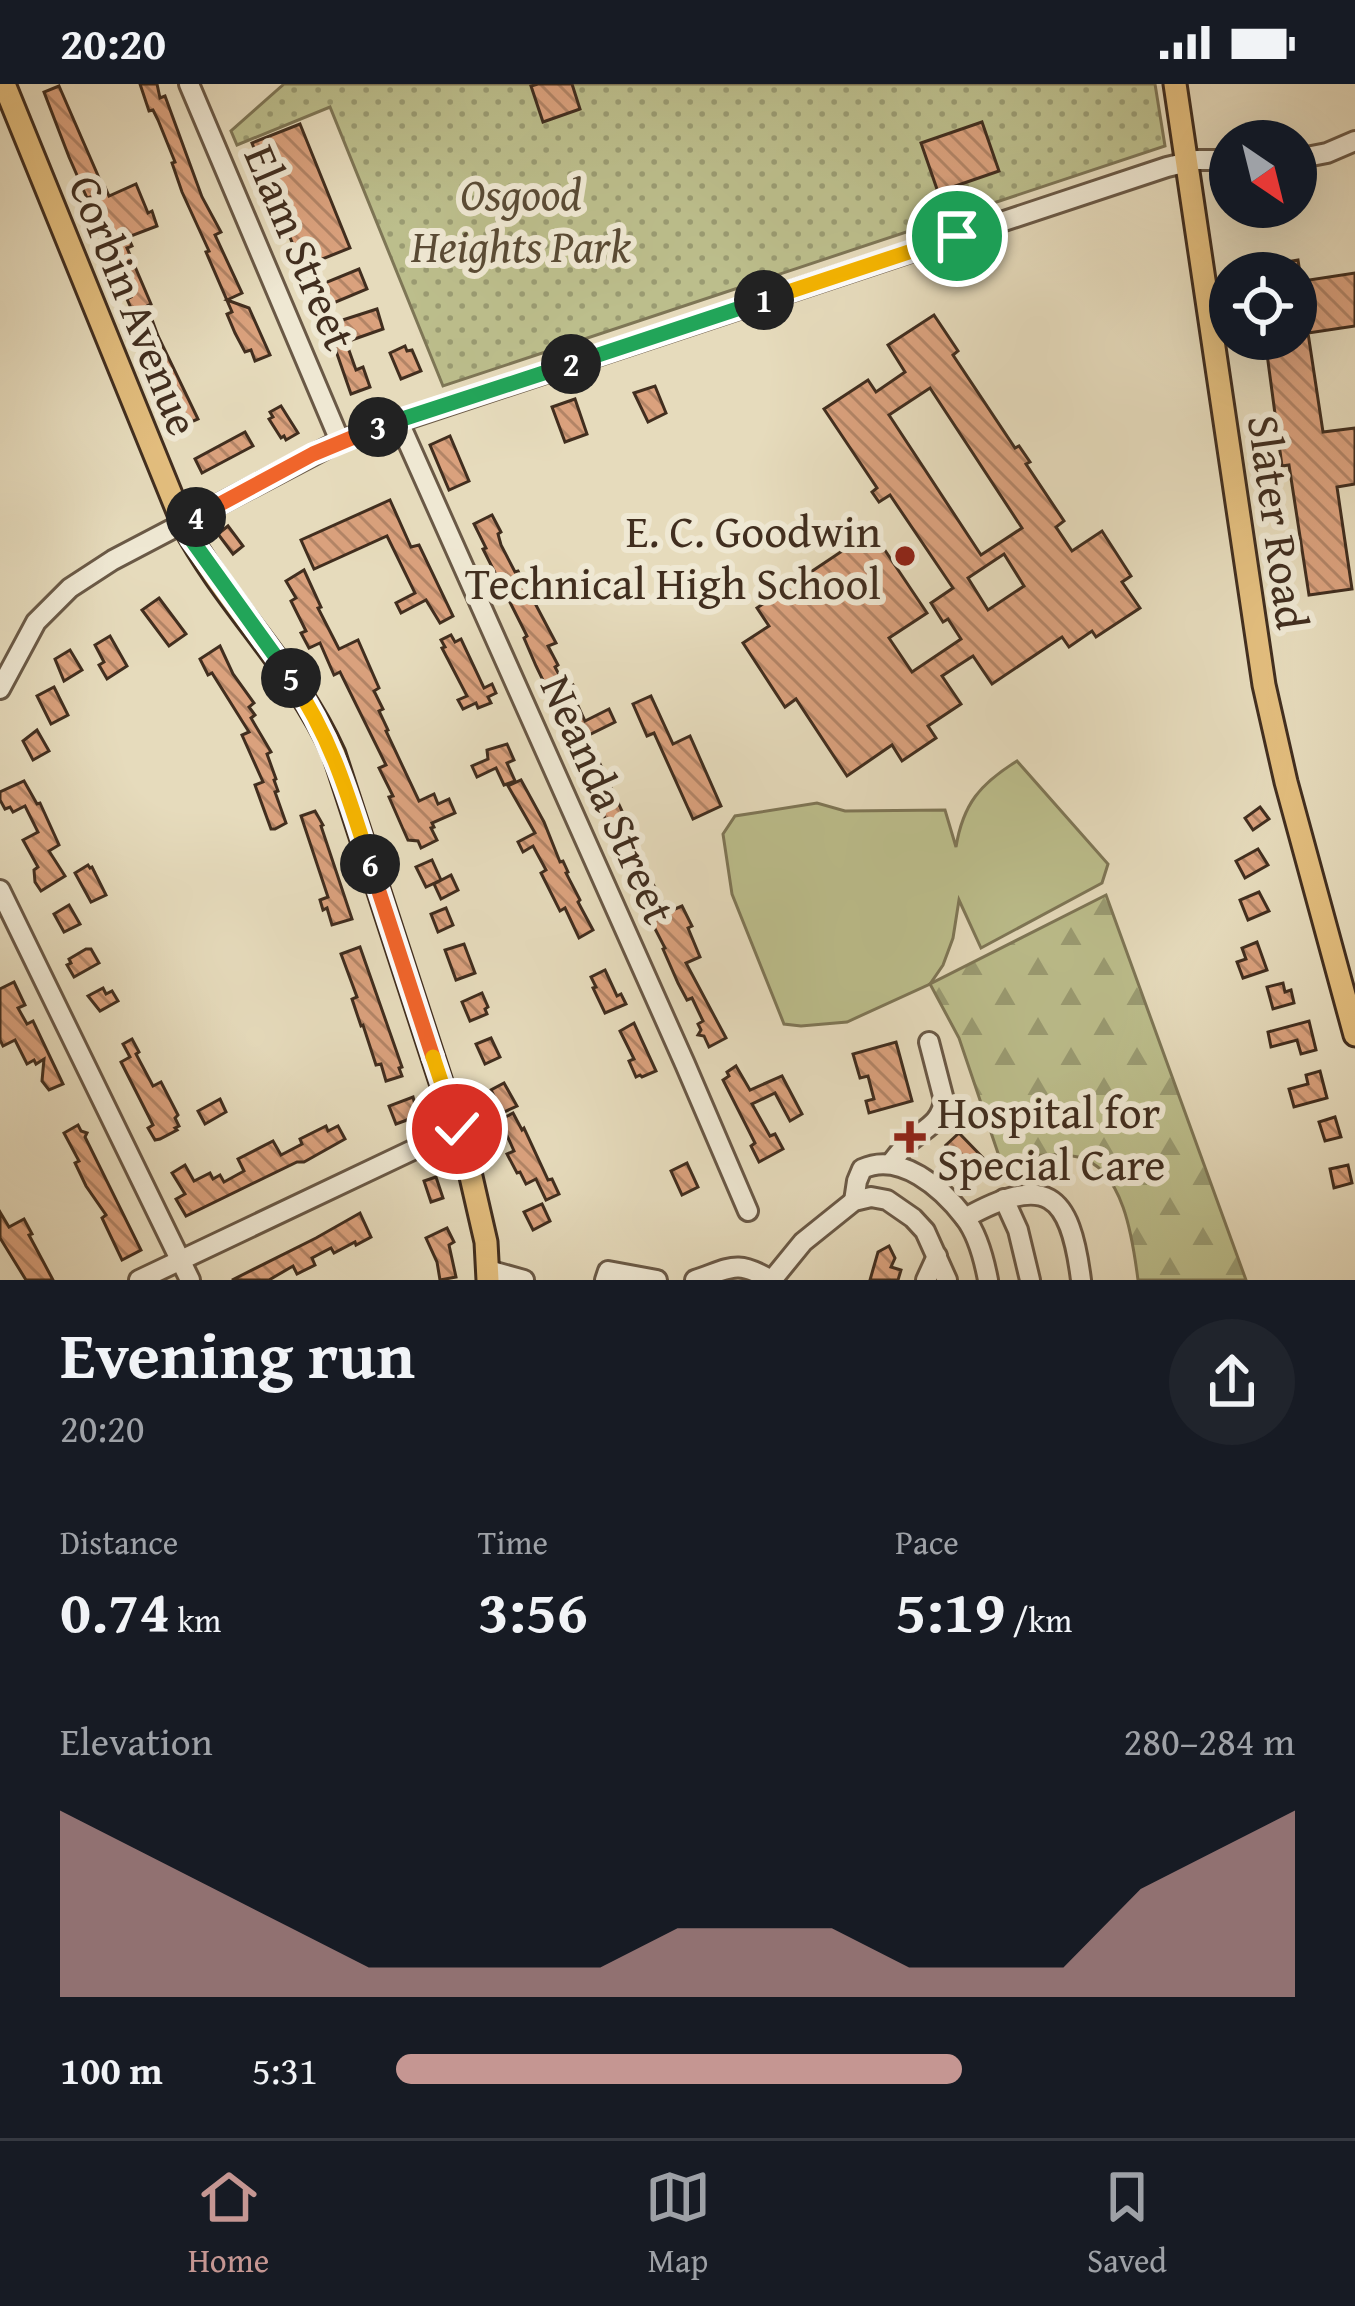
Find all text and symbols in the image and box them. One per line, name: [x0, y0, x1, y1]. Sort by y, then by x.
text: 20:20: [60, 10, 166, 75]
north arrow: [1209, 120, 1317, 228]
map controls: [1209, 120, 1317, 360]
street label: Elam Street: [229, 134, 373, 360]
park label: Osgood Heights Park: [410, 161, 631, 278]
street label: Corbin Avenue: [53, 165, 217, 445]
pin: [906, 185, 1008, 287]
icon: arrive: [924, 203, 990, 269]
button: locate: [1209, 252, 1317, 360]
pin: 1: [734, 270, 794, 330]
text: 1: [755, 276, 773, 324]
pin: 2: [541, 334, 601, 394]
text: 2: [562, 340, 580, 388]
pin: 3: [348, 397, 408, 457]
text: 3: [369, 403, 387, 451]
street label: Slater Road: [1232, 411, 1326, 633]
pin: 4: [166, 487, 226, 547]
text: 4: [187, 493, 205, 541]
place label: E. C. Goodwin Technical High School: [465, 498, 881, 615]
marker: E. C. Goodwin Technical High School: [892, 543, 918, 569]
pin: 5: [261, 648, 321, 708]
text: 5: [282, 654, 300, 702]
street label: Neanda Street: [525, 664, 693, 934]
pin: 6: [340, 834, 400, 894]
text: 6: [361, 840, 379, 888]
pin: [406, 1078, 508, 1180]
place label: Hospital for Special Care: [937, 1079, 1165, 1196]
icon: check: [424, 1096, 490, 1162]
marker: Hospital for Special Care: [894, 1121, 926, 1153]
text: Evening run: [60, 1305, 415, 1402]
button: share: [1169, 1319, 1295, 1445]
text: 20:20: [60, 1399, 145, 1456]
text: Distance: [60, 1518, 178, 1566]
text: Time: [478, 1518, 548, 1566]
text: Pace: [895, 1518, 959, 1566]
text: 0.74: [60, 1566, 170, 1654]
text: 3:56: [478, 1566, 588, 1654]
text: 5:19: [895, 1566, 1006, 1654]
text: km: [170, 1596, 221, 1644]
text: /km: [1006, 1596, 1072, 1644]
text: Elevation: [60, 1712, 213, 1769]
text: 280–284 m: [1123, 1712, 1295, 1769]
text: 100 m: [60, 2041, 163, 2098]
text: 5:31: [252, 2041, 318, 2098]
tab: Home: [188, 2164, 269, 2284]
tab: Map: [645, 2164, 711, 2284]
tab: Saved: [1087, 2164, 1167, 2284]

